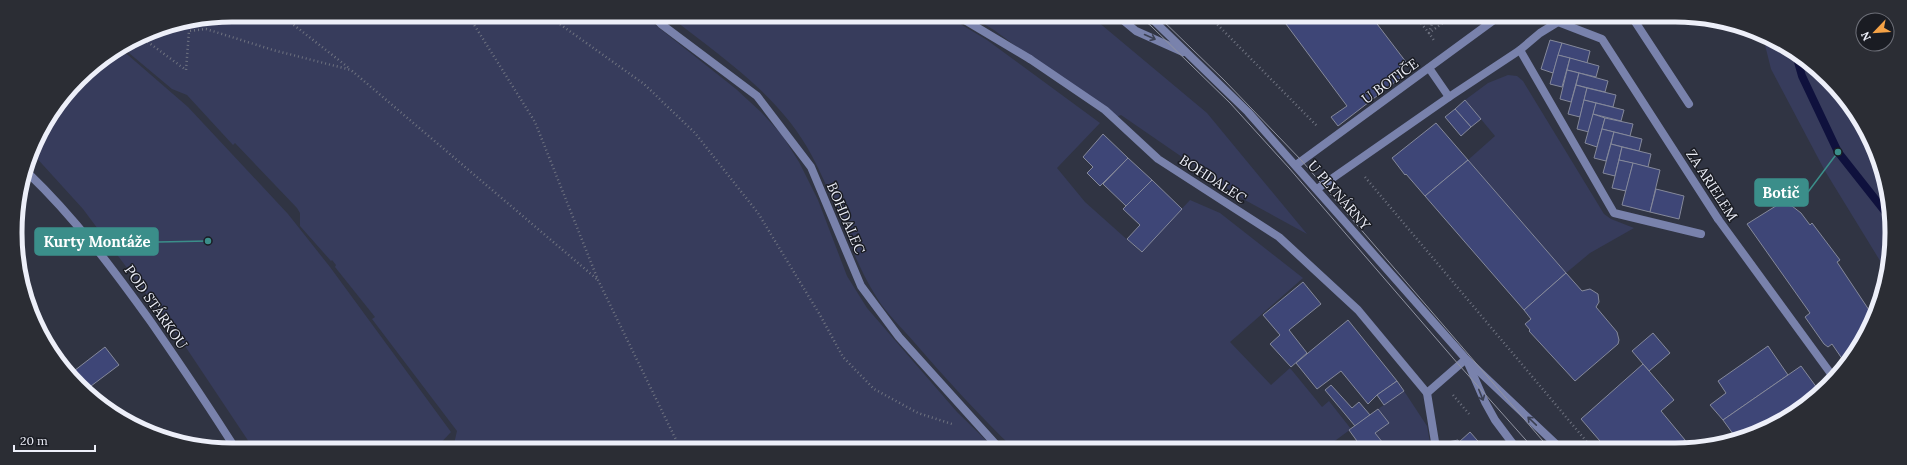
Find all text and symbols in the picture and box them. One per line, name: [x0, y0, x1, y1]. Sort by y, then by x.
north arrow: [1855, 12, 1895, 52]
text: N: [1858, 29, 1874, 43]
one-way arrow: [1144, 34, 1156, 41]
street label: U BOTIČE: [1358, 54, 1422, 108]
street label: ZA ARIELEM: [1682, 146, 1742, 224]
street label: BOHDALEC: [1176, 151, 1250, 207]
street label: U PLYNÁRNY: [1304, 157, 1375, 234]
street label: BOHDALEC: [823, 179, 869, 257]
callout: Botič: [1755, 179, 1808, 206]
text: Botič: [1762, 183, 1800, 202]
callout: Kurty Montáže: [35, 228, 158, 255]
text: Kurty Montáže: [43, 232, 151, 251]
street label: POD STÁRKOU: [120, 261, 192, 353]
one-way arrow: [1478, 388, 1486, 400]
one-way arrow: [1527, 416, 1537, 426]
scale bar: [14, 427, 95, 453]
text: 20 m: [20, 433, 48, 448]

